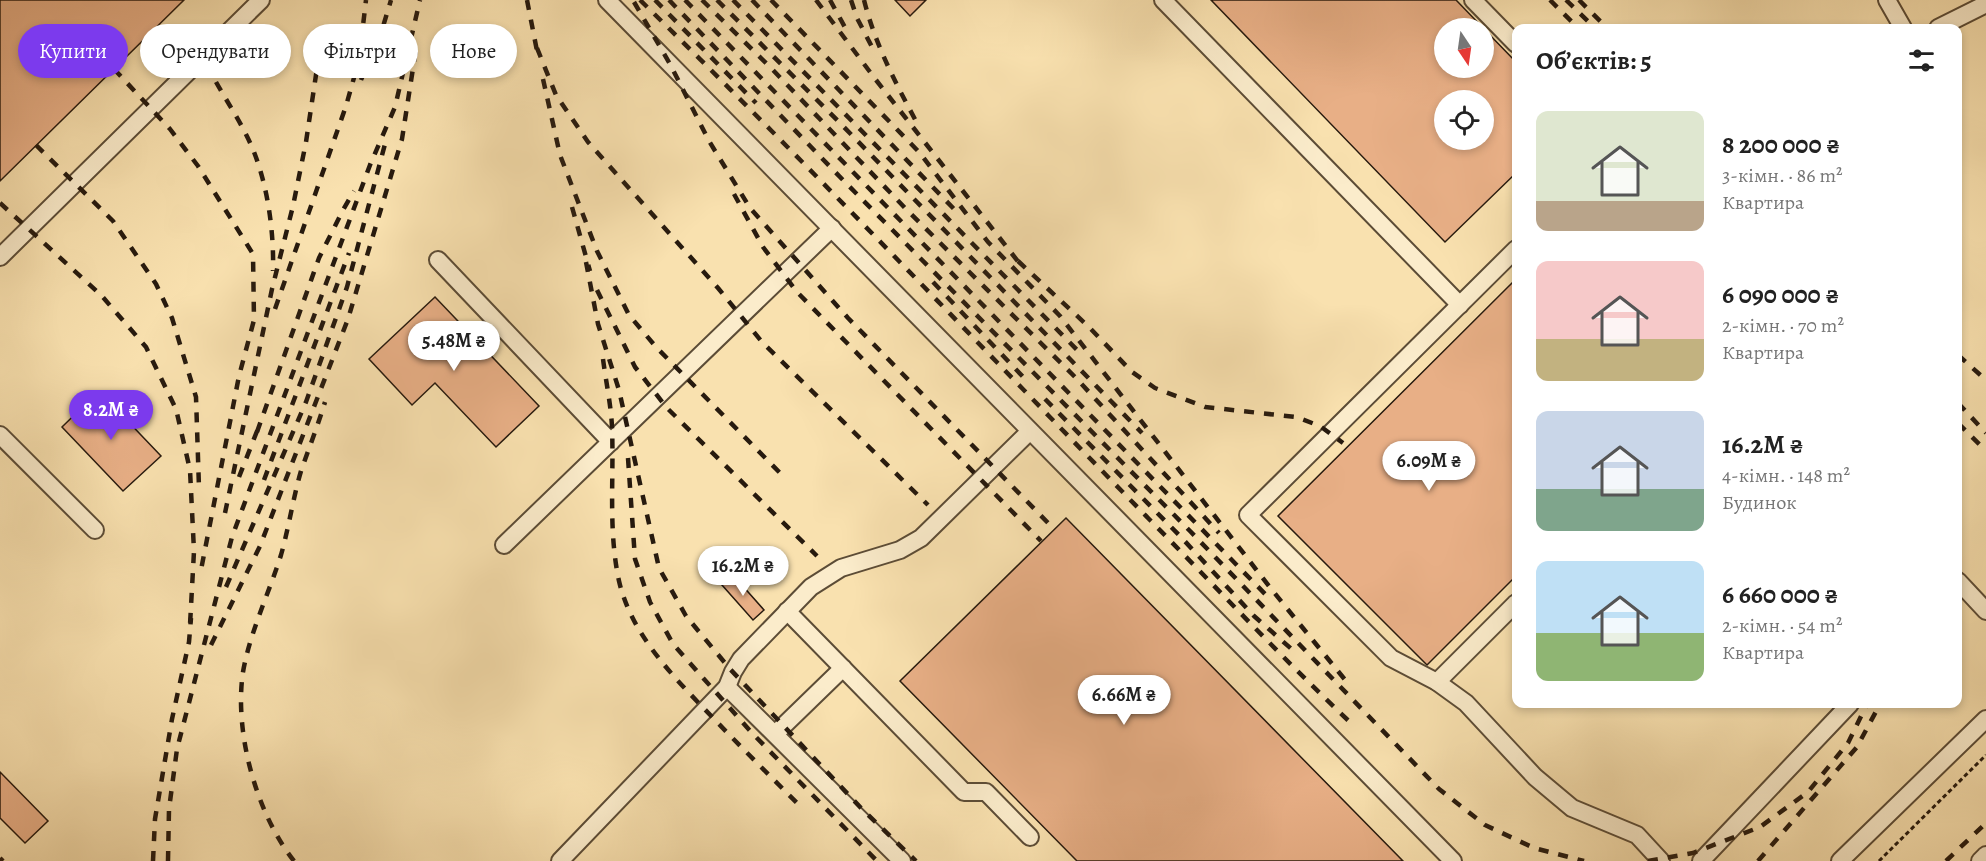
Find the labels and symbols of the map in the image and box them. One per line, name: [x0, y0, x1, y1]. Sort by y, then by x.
north arrow: [1434, 18, 1494, 78]
pin: 5.48M ₴: [399, 321, 509, 372]
pin: 8.2M ₴: [62, 390, 160, 441]
pin: 6.09M ₴: [1374, 441, 1484, 492]
pin: 16.2M ₴: [688, 546, 798, 597]
pin: 6.66M ₴: [1069, 675, 1179, 726]

